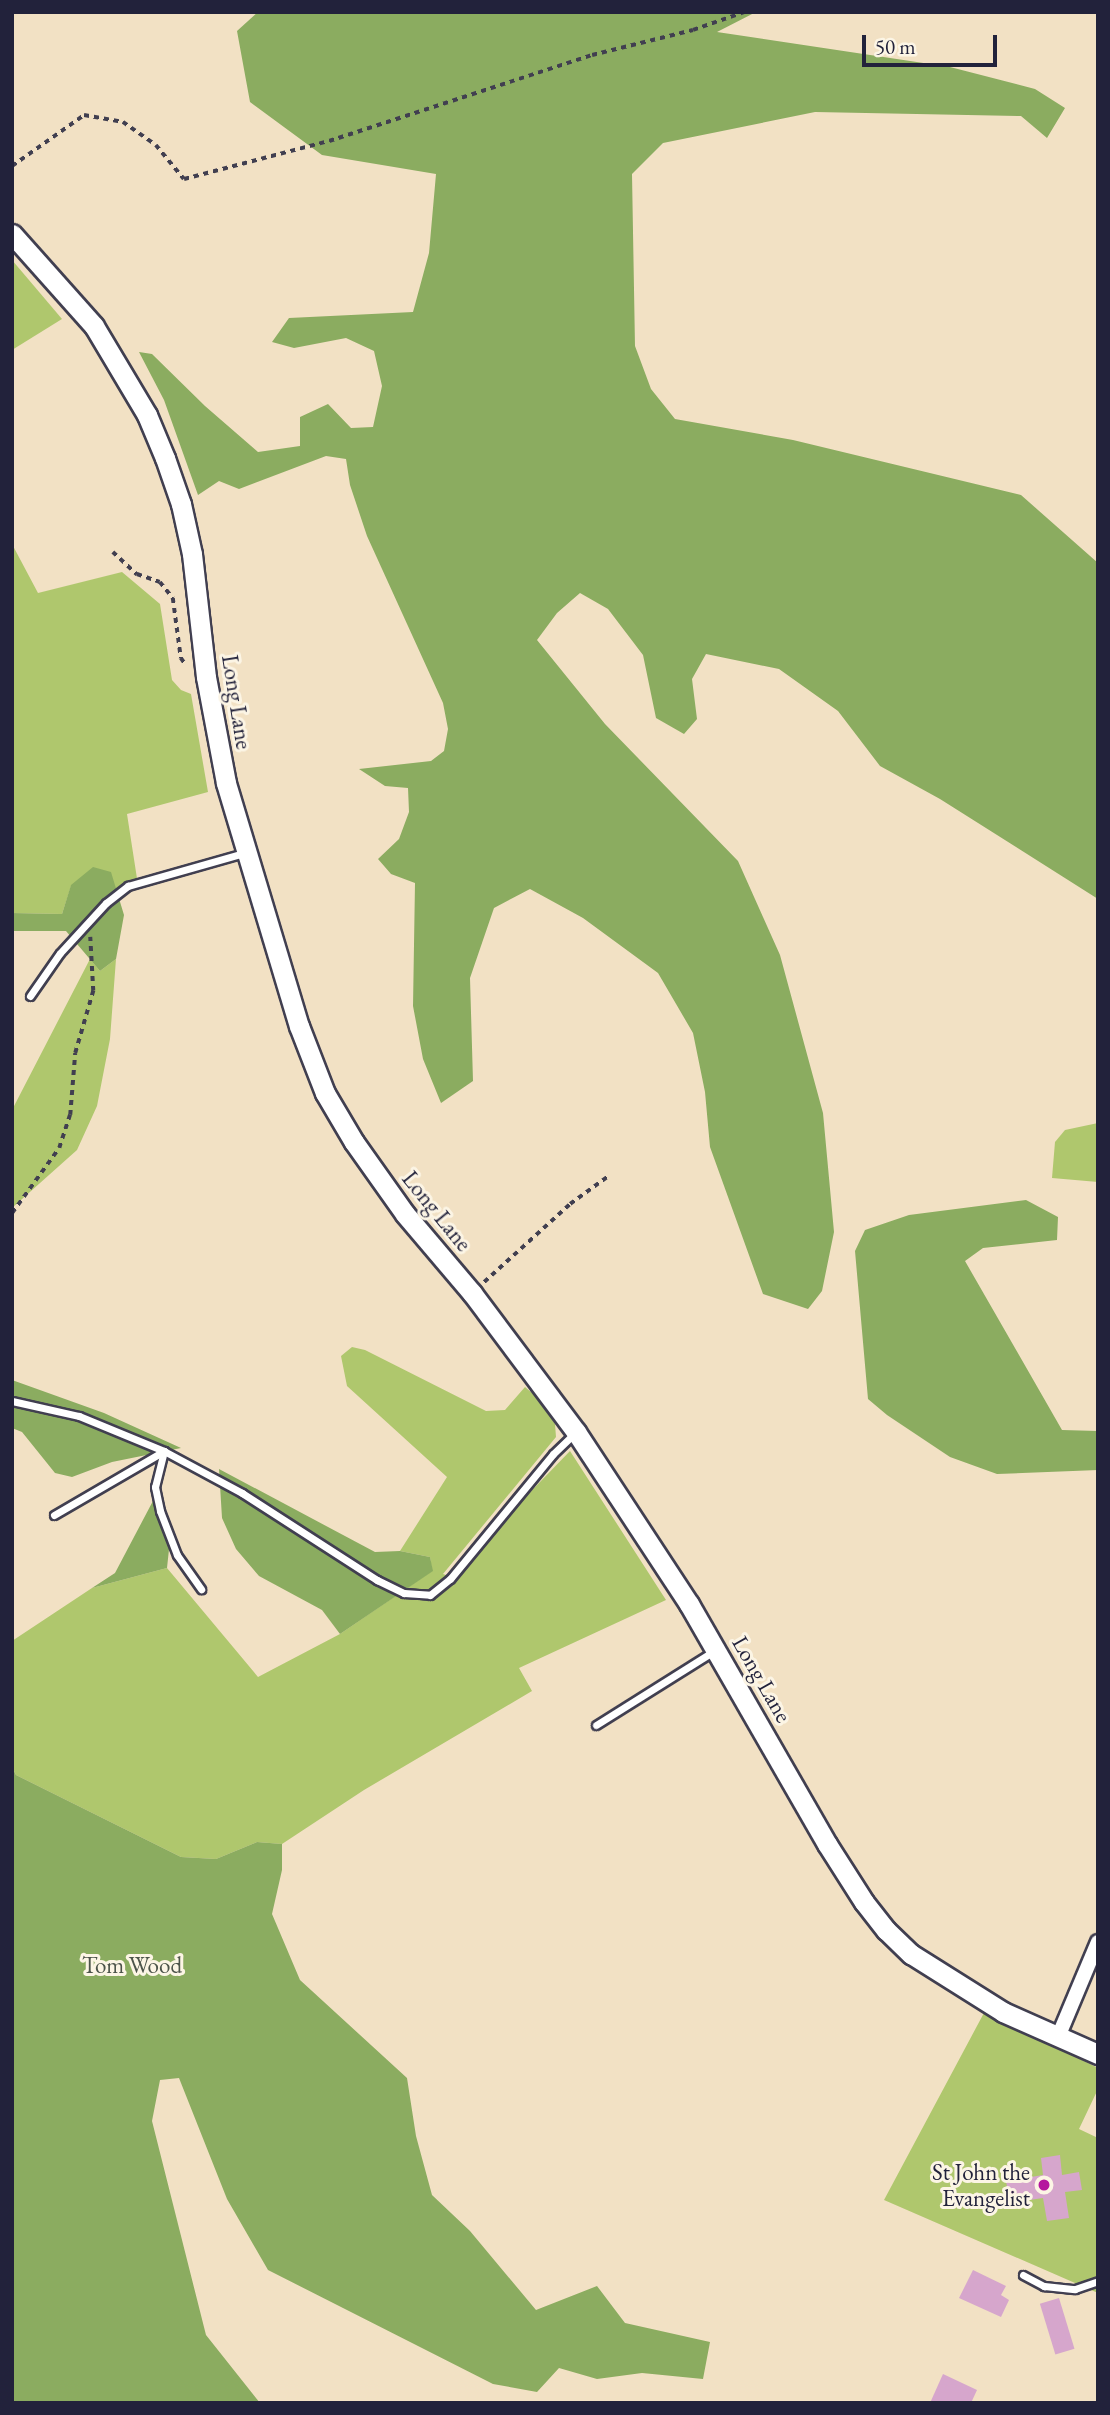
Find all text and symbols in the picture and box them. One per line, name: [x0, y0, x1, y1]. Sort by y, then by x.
scale bar: [865, 21, 1000, 65]
text: 50 m: [875, 33, 916, 60]
street label: Long Lane: [216, 653, 258, 751]
street label: Long Lane: [396, 1165, 478, 1257]
street label: Long Lane: [726, 1631, 798, 1727]
park label: Tom Wood: [82, 1951, 182, 1979]
place label: St John the Evangelist: [932, 2158, 1030, 2212]
marker: St John the Evangelist: [1036, 2177, 1052, 2193]

